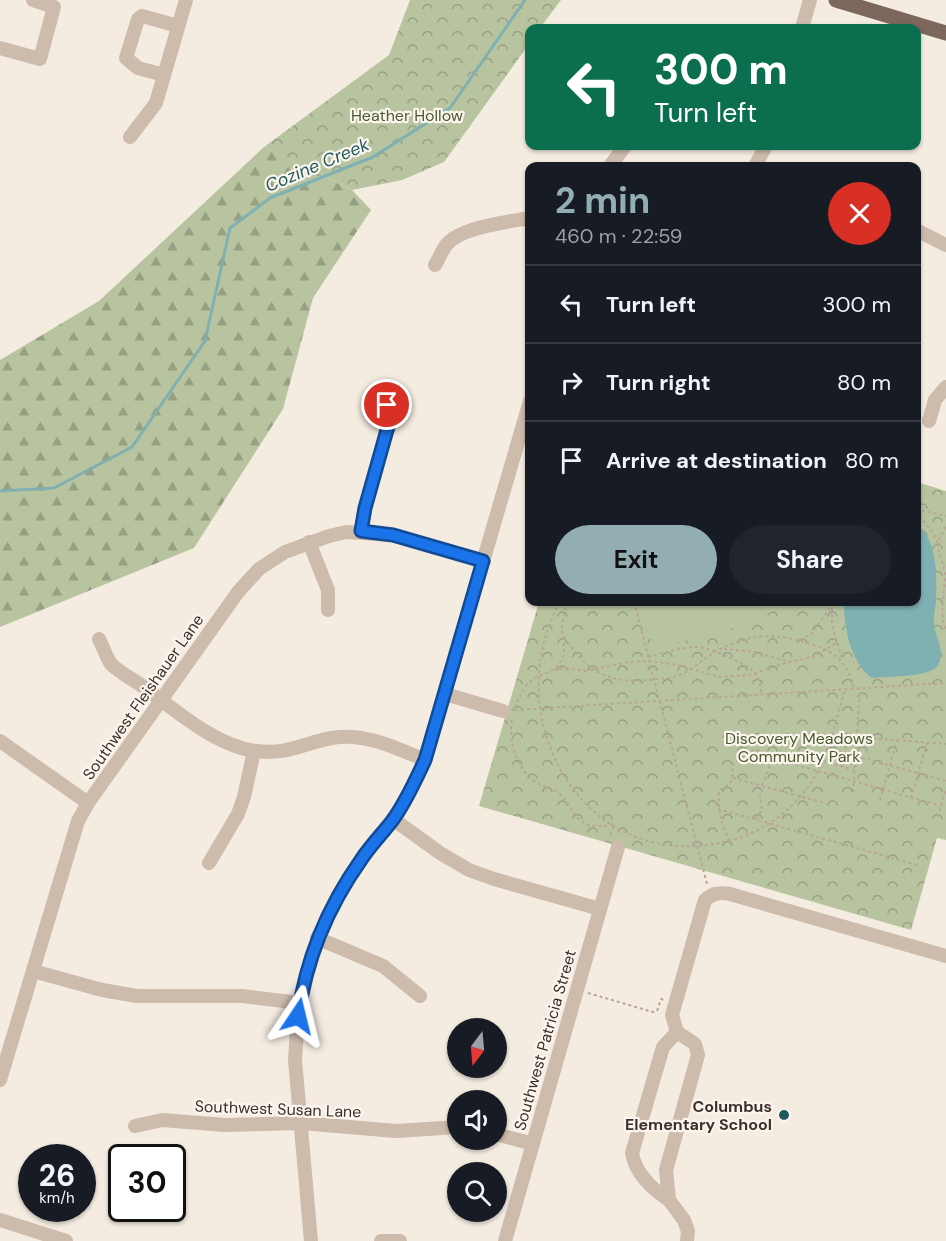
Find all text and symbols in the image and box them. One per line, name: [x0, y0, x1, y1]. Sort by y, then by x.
text: 300 m: [654, 42, 788, 97]
icon: left: [555, 48, 633, 126]
text: Turn left: [654, 95, 757, 130]
park label: Heather Hollow: [351, 105, 463, 126]
water label: Cozine Creek: [261, 132, 374, 198]
text: 2 min: [555, 177, 650, 224]
button: close: [828, 182, 891, 245]
text: 460 m · 22:59: [555, 223, 682, 249]
icon: left: [555, 288, 588, 321]
text: Turn left: [606, 290, 696, 319]
text: 300 m: [822, 290, 891, 319]
icon: right: [555, 366, 588, 399]
text: Turn right: [606, 368, 711, 397]
text: 80 m: [837, 368, 891, 397]
pin: [361, 379, 412, 430]
icon: arrive: [370, 388, 403, 421]
icon: arrive: [555, 444, 588, 477]
text: Arrive at destination: [606, 446, 827, 475]
text: 80 m: [845, 446, 899, 475]
button: Exit: [555, 525, 717, 594]
button: Share: [729, 525, 891, 594]
street label: Southwest Fleishauer Lane: [78, 610, 208, 784]
park label: Discovery Meadows Community Park: [725, 728, 873, 767]
street label: Southwest Patricia Street: [509, 947, 581, 1133]
position arrow: [266, 984, 330, 1048]
north arrow: [447, 1018, 507, 1078]
map controls: [447, 1018, 507, 1222]
button: sound: [447, 1090, 507, 1150]
street label: Southwest Susan Lane: [194, 1096, 362, 1122]
place label: Columbus Elementary School: [625, 1096, 772, 1135]
marker: Columbus Elementary School: [777, 1108, 791, 1122]
speed limit sign: 30: [108, 1144, 186, 1222]
text: 26: [39, 1156, 75, 1195]
button: search: [447, 1162, 507, 1222]
text: km/h: [39, 1188, 75, 1208]

